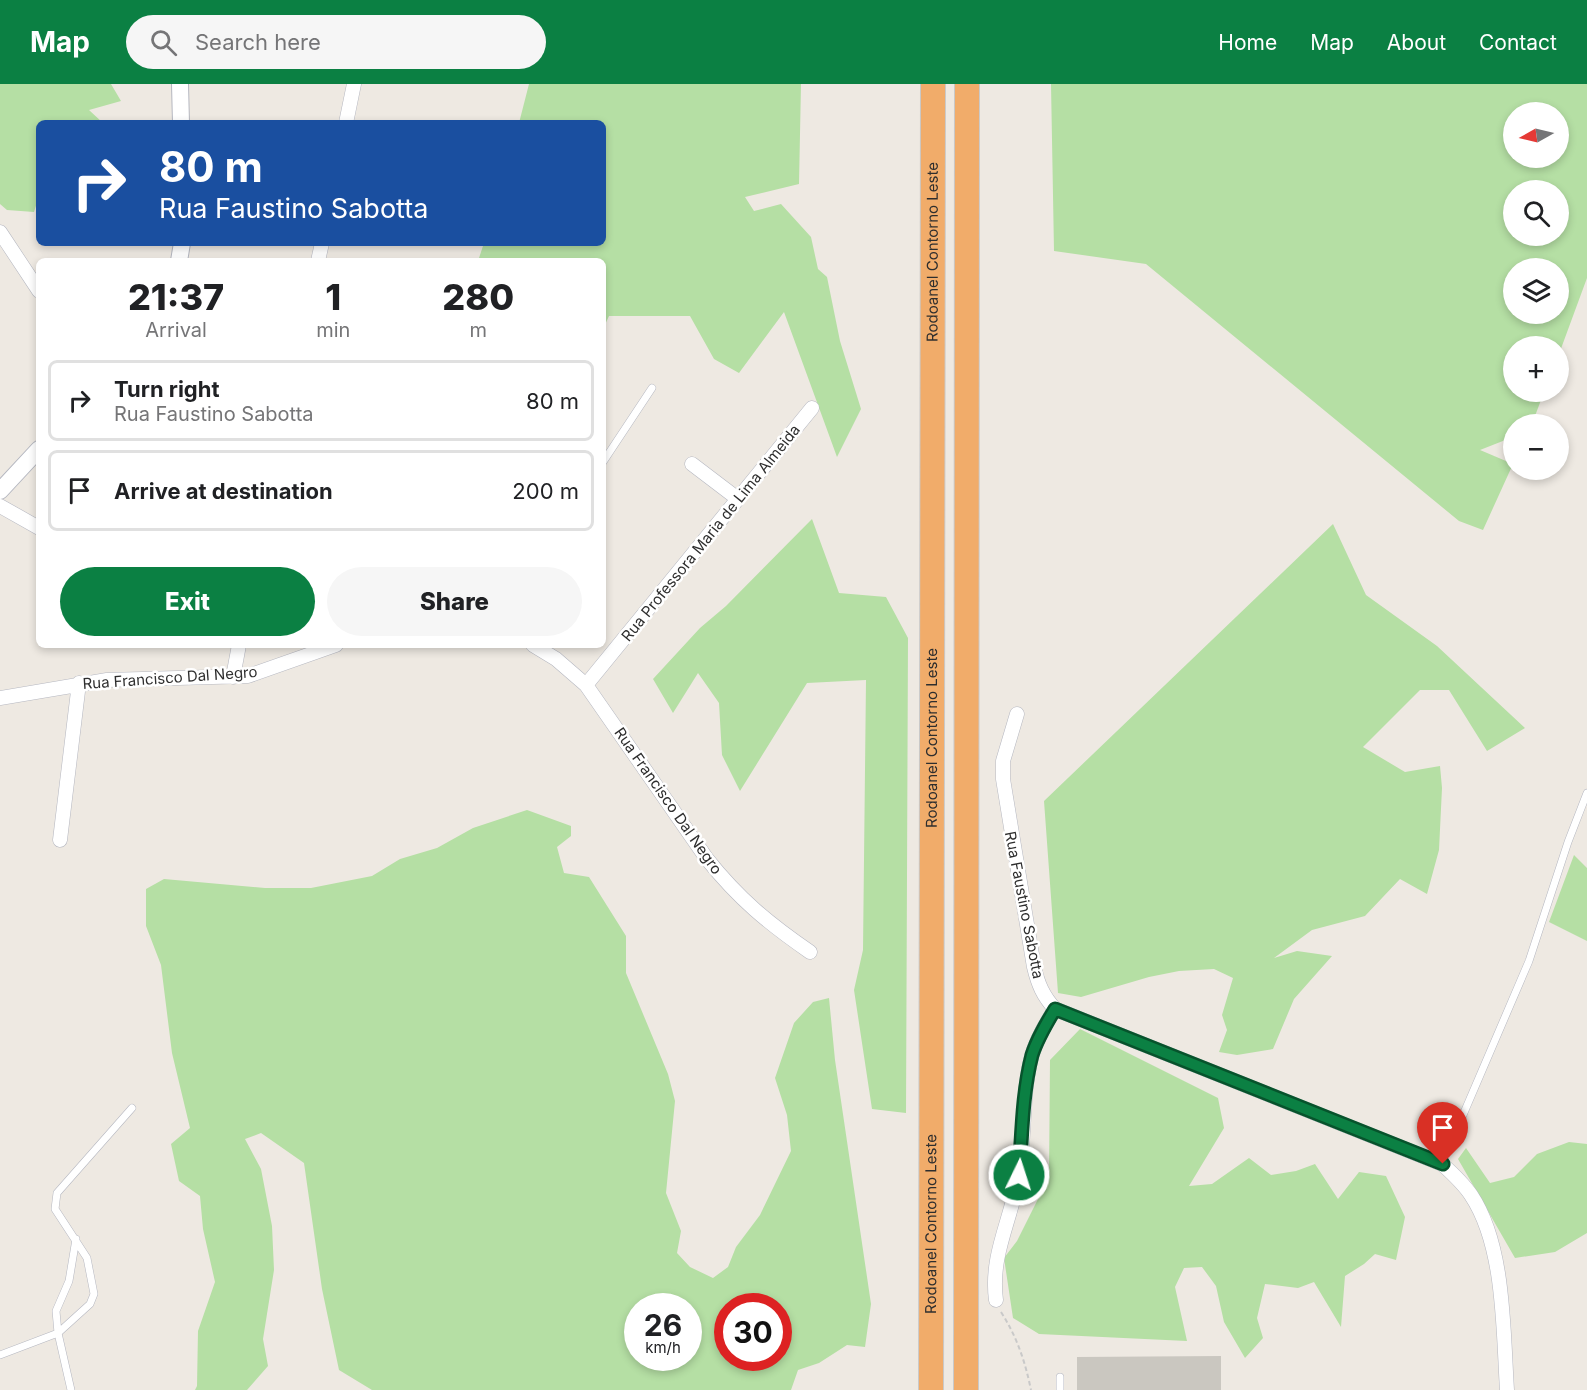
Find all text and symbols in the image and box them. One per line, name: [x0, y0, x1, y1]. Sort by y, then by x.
search box: [126, 15, 546, 69]
text: Map: [30, 25, 90, 59]
icon: search: [147, 26, 180, 59]
text: Search here: [195, 29, 321, 55]
text: Home: [1218, 30, 1277, 55]
text: Map: [1310, 30, 1354, 55]
text: About: [1387, 30, 1446, 55]
text: Contact: [1479, 30, 1557, 55]
north arrow: [1503, 102, 1569, 168]
map controls: [1503, 102, 1569, 480]
text: 80 m: [159, 141, 263, 192]
icon: right: [60, 144, 138, 222]
street label: Rodoanel Contorno Leste: [923, 162, 942, 342]
button: search: [1503, 180, 1569, 246]
text: Rua Faustino Sabotta: [159, 192, 428, 225]
button: layers: [1503, 258, 1569, 324]
text: 21:37: [128, 275, 224, 319]
text: 1: [325, 275, 341, 319]
text: 280: [442, 275, 514, 319]
text: Arrival: [145, 318, 207, 342]
text: min: [316, 318, 350, 342]
text: m: [469, 318, 487, 342]
button: +: [1503, 336, 1569, 402]
text: Turn right: [114, 376, 220, 402]
icon: right: [63, 384, 96, 417]
text: 80 m: [526, 388, 579, 414]
text: Rua Faustino Sabotta: [114, 402, 314, 426]
button: −: [1503, 414, 1569, 480]
street label: Rua Professora Maria de Lima Almeida: [617, 420, 804, 645]
icon: arrive: [63, 474, 96, 507]
text: Arrive at destination: [114, 478, 333, 504]
text: 200 m: [512, 478, 579, 504]
button: Exit: [60, 567, 315, 636]
button: Share: [327, 567, 582, 636]
street label: Rodoanel Contorno Leste: [922, 648, 941, 828]
street label: Rua Francisco Dal Negro: [82, 662, 258, 693]
street label: Rua Francisco Dal Negro: [610, 724, 726, 878]
street label: Rua Faustino Sabotta: [1001, 830, 1048, 980]
pin: [1417, 1102, 1468, 1164]
icon: arrive: [1426, 1111, 1459, 1144]
street label: Rodoanel Contorno Leste: [921, 1134, 940, 1314]
position arrow: [987, 1143, 1051, 1207]
speed limit sign: 30: [714, 1293, 792, 1371]
text: 26: [644, 1307, 682, 1343]
text: km/h: [645, 1338, 681, 1357]

